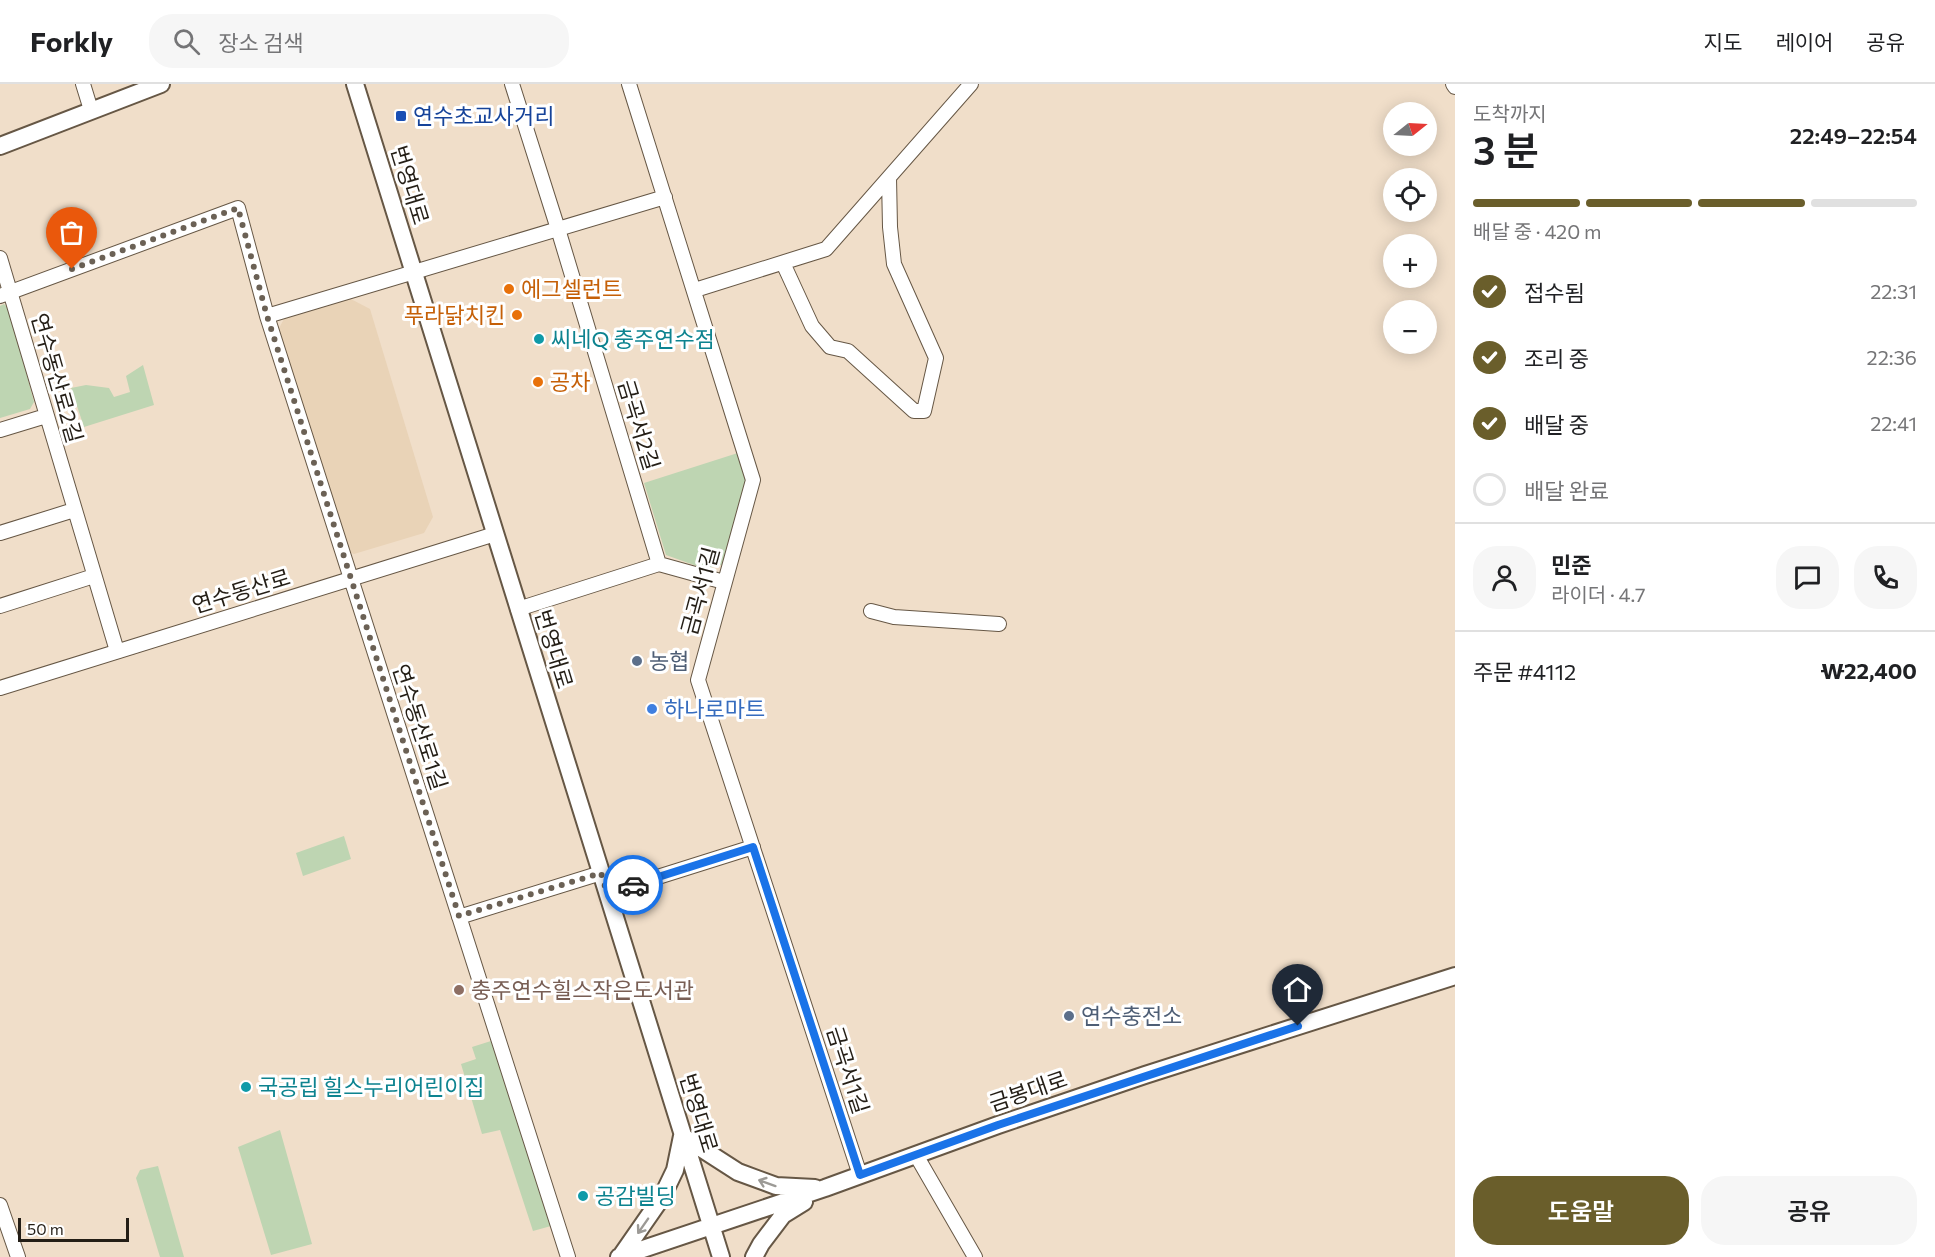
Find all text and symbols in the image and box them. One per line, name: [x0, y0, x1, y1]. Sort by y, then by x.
search box: [149, 14, 569, 68]
text: Forkly: [30, 24, 113, 58]
icon: search: [170, 25, 203, 58]
text: 장소 검색: [218, 29, 303, 56]
text: 지도: [1704, 29, 1742, 54]
text: 레이어: [1775, 29, 1833, 54]
text: 공유: [1866, 29, 1905, 54]
text: 도착까지: [1473, 101, 1547, 125]
place label: 연수초교사거리: [413, 102, 555, 129]
north arrow: [1383, 102, 1437, 156]
map controls: [1383, 102, 1437, 354]
marker: 연수초교사거리: [394, 109, 408, 123]
text: 22:49–22:54: [1790, 122, 1917, 149]
text: 3 분: [1473, 125, 1539, 173]
street label: 번영대로: [386, 142, 435, 228]
button: locate: [1383, 168, 1437, 222]
pin: [46, 207, 97, 269]
icon: bag: [55, 216, 88, 249]
text: 배달 중 · 420 m: [1473, 219, 1602, 243]
button: +: [1383, 234, 1437, 288]
place label: 에그셀런트: [521, 275, 622, 302]
icon: check: [1473, 275, 1506, 308]
text: 접수됨: [1524, 279, 1585, 306]
text: 22:31: [1870, 279, 1917, 303]
marker: 에그셀런트: [502, 282, 516, 296]
button: −: [1383, 300, 1437, 354]
place label: 푸라닭치킨: [404, 301, 505, 328]
marker: 푸라닭치킨: [510, 308, 524, 322]
street label: 연수동산로2길: [26, 310, 89, 446]
place label: 씨네Q 충주연수점: [551, 325, 715, 352]
marker: 씨네Q 충주연수점: [532, 332, 546, 346]
icon: check: [1473, 341, 1506, 374]
text: 조리 중: [1524, 345, 1589, 372]
text: 22:36: [1867, 345, 1917, 369]
place label: 공차: [550, 368, 590, 395]
marker: 공차: [531, 375, 545, 389]
street label: 금곡서2길: [613, 376, 666, 473]
icon: check: [1473, 407, 1506, 440]
text: 배달 중: [1524, 411, 1589, 438]
text: 22:41: [1870, 411, 1917, 435]
text: 배달 완료: [1524, 477, 1609, 504]
street label: 금곡서1길: [675, 544, 724, 638]
button: person: [1473, 546, 1536, 609]
button: chat: [1776, 546, 1839, 609]
button: phone: [1854, 546, 1917, 609]
text: 민준: [1551, 551, 1591, 578]
street label: 연수동산로: [189, 563, 293, 618]
text: 라이더 · 4.7: [1551, 582, 1646, 606]
street label: 번영대로: [530, 606, 579, 692]
place label: 농협: [649, 647, 689, 674]
marker: 농협: [630, 654, 644, 668]
text: ₩22,400: [1820, 657, 1917, 684]
text: 주문 #4112: [1473, 658, 1576, 685]
street label: 연수동산로1길: [387, 660, 454, 793]
place label: 하나로마트: [664, 695, 765, 722]
marker: 하나로마트: [645, 702, 659, 716]
courier: [603, 855, 663, 915]
icon: car: [617, 869, 650, 902]
pin: [1272, 964, 1323, 1026]
icon: home: [1281, 973, 1314, 1006]
place label: 충주연수힐스작은도서관: [471, 976, 694, 1003]
marker: 충주연수힐스작은도서관: [452, 983, 466, 997]
place label: 연수충전소: [1081, 1002, 1182, 1029]
marker: 연수충전소: [1062, 1009, 1076, 1023]
street label: 금곡서1길: [822, 1023, 875, 1117]
street label: 금봉대로: [985, 1065, 1071, 1116]
street label: 번영대로: [675, 1070, 724, 1156]
place label: 국공립 힐스누리어린이집: [258, 1073, 485, 1100]
marker: 국공립 힐스누리어린이집: [239, 1080, 253, 1094]
one-way arrow: [758, 1176, 777, 1187]
button: 도움말: [1473, 1176, 1689, 1245]
button: 공유: [1701, 1176, 1917, 1245]
place label: 공감빌딩: [595, 1182, 676, 1209]
marker: 공감빌딩: [576, 1189, 590, 1203]
scale bar: [18, 1215, 129, 1242]
one-way arrow: [636, 1218, 649, 1234]
text: 50 m: [27, 1219, 64, 1238]

